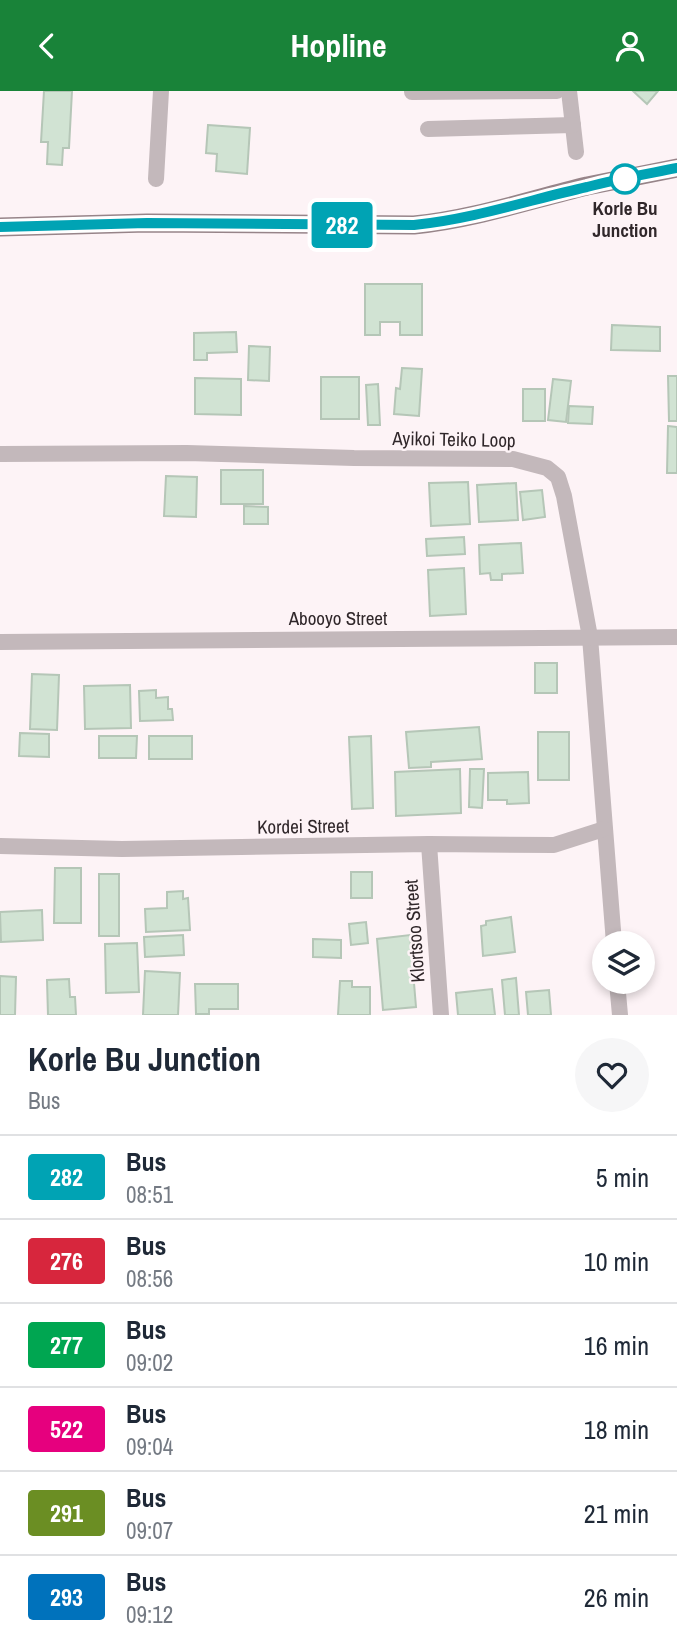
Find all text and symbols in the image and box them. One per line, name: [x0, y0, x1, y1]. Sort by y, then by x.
text: Hopline: [290, 24, 387, 67]
icon: back: [28, 27, 66, 65]
icon: person: [611, 27, 649, 65]
marker: Korle Bu Junction: [610, 164, 640, 194]
place label: Korle Bu Junction: [593, 195, 657, 243]
line badge: 282: [302, 202, 382, 248]
text: 282: [326, 209, 358, 241]
street label: Ayikoi Teiko Loop: [391, 425, 516, 453]
street label: Abooyo Street: [288, 605, 388, 631]
street label: Kordei Street: [257, 812, 350, 840]
street label: Klortsoo Street: [397, 878, 431, 983]
map controls: [592, 931, 655, 994]
button: layers: [592, 931, 655, 994]
text: Korle Bu Junction: [28, 1037, 261, 1081]
button: heart: [575, 1038, 649, 1112]
text: Bus: [28, 1085, 61, 1116]
text: Bus: [126, 1144, 166, 1179]
text: 5 min: [596, 1160, 649, 1195]
text: 282: [50, 1161, 83, 1193]
text: 08:51: [126, 1179, 173, 1210]
text: Bus: [126, 1228, 166, 1263]
text: 10 min: [584, 1244, 649, 1279]
text: 276: [50, 1245, 83, 1277]
text: 08:56: [126, 1263, 173, 1294]
text: Bus: [126, 1312, 166, 1347]
text: 16 min: [584, 1328, 649, 1363]
text: 277: [50, 1329, 83, 1361]
text: 09:02: [126, 1347, 173, 1378]
text: Bus: [126, 1396, 166, 1431]
text: 18 min: [584, 1412, 649, 1447]
text: 522: [50, 1413, 83, 1445]
text: 09:04: [126, 1431, 173, 1462]
text: Bus: [126, 1480, 166, 1515]
text: 21 min: [584, 1496, 649, 1531]
text: 291: [50, 1497, 83, 1529]
text: 09:07: [126, 1515, 173, 1546]
text: Bus: [126, 1564, 166, 1599]
text: 26 min: [584, 1580, 649, 1615]
text: 293: [50, 1581, 83, 1613]
text: 09:12: [126, 1599, 173, 1630]

